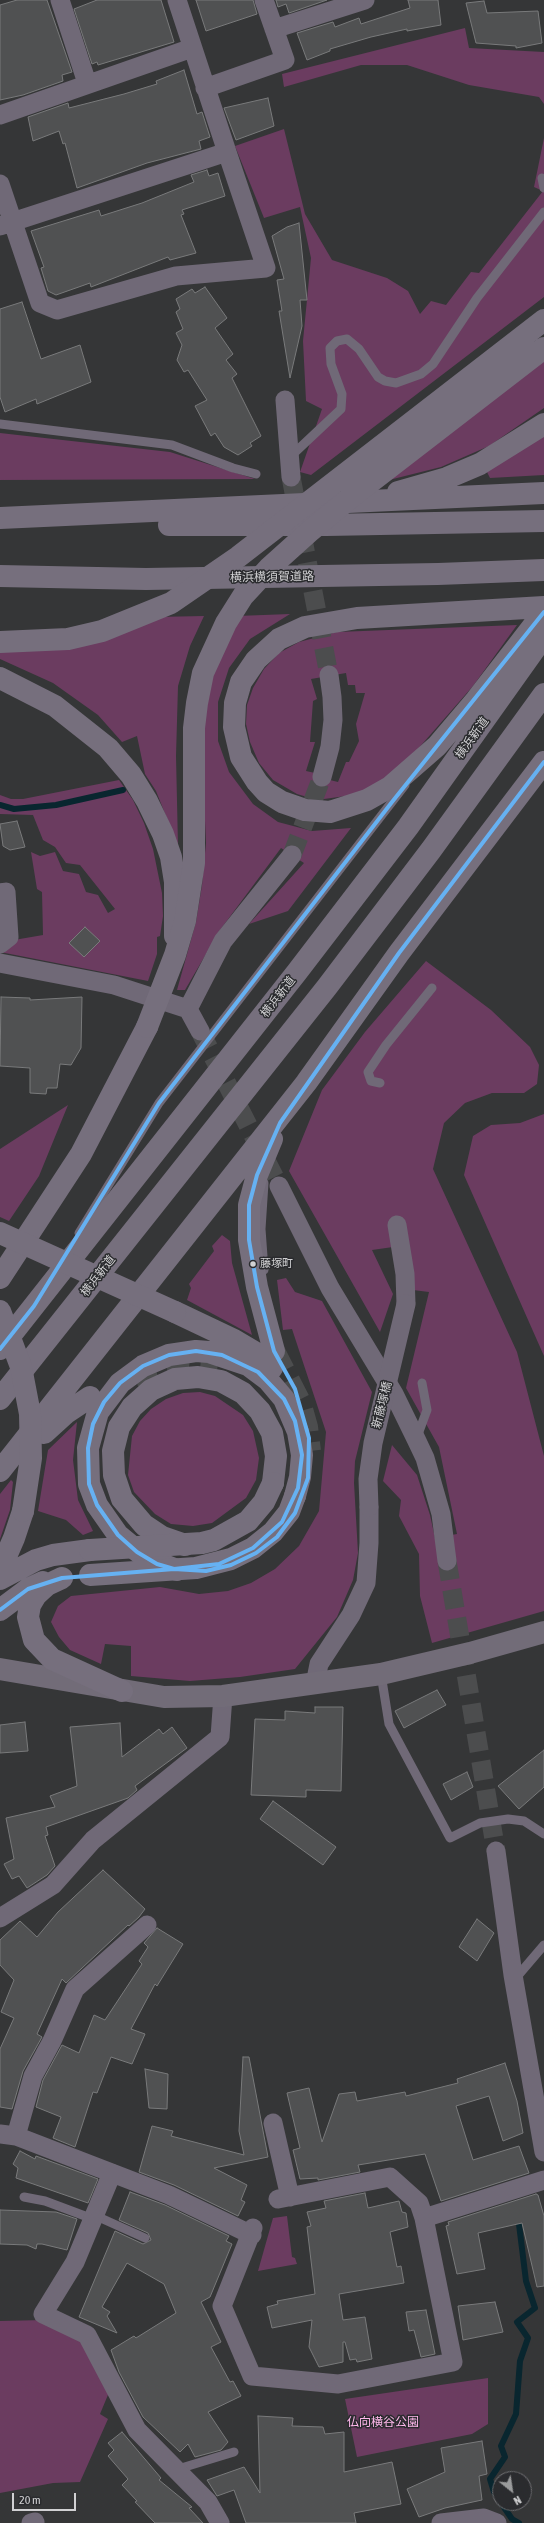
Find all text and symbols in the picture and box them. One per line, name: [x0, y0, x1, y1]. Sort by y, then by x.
street label: 横浜横須賀道路: [230, 569, 314, 585]
street label: 横浜新道: [452, 714, 492, 762]
street label: 横浜新道: [258, 974, 298, 1020]
street label: 横浜新道: [78, 1253, 118, 1299]
place label: 藤塚町: [260, 1257, 293, 1271]
marker: 藤塚町: [248, 1259, 258, 1269]
street label: 新藤塚橋: [369, 1380, 395, 1430]
park label: 仏向横谷公園: [347, 2415, 419, 2429]
north arrow: [492, 2471, 532, 2511]
scale bar: [14, 2485, 78, 2511]
text: 20 m: [19, 2493, 41, 2507]
text: N: [512, 2494, 523, 2507]

